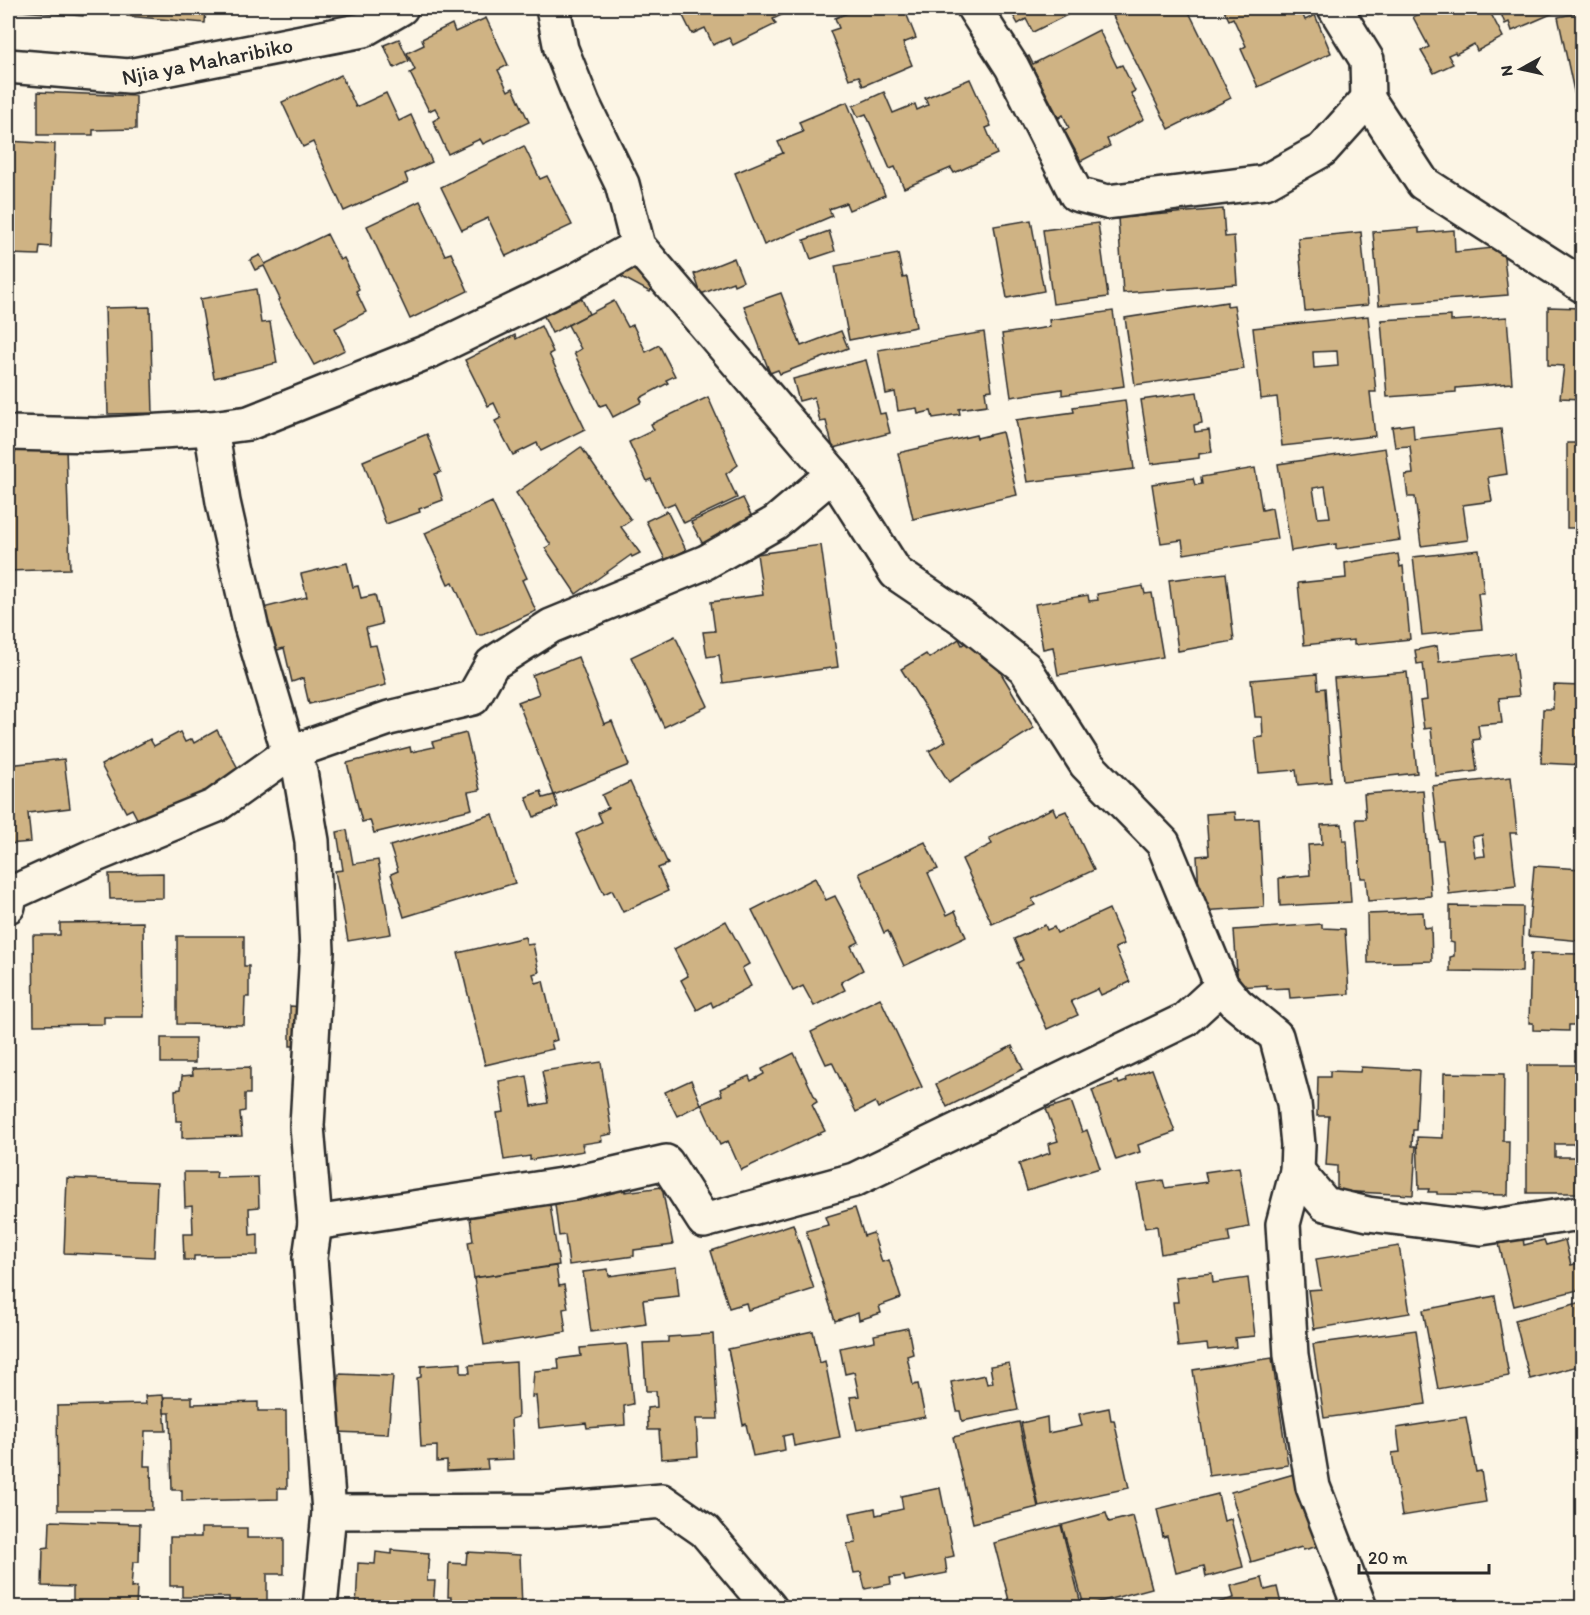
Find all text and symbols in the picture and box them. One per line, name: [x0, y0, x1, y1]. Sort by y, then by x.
street label: Njia ya Maharibiko: [119, 31, 295, 91]
north arrow: [1491, 39, 1551, 99]
text: N: [1496, 64, 1517, 78]
scale bar: [1359, 1537, 1490, 1575]
text: 20 m: [1368, 1547, 1408, 1569]

